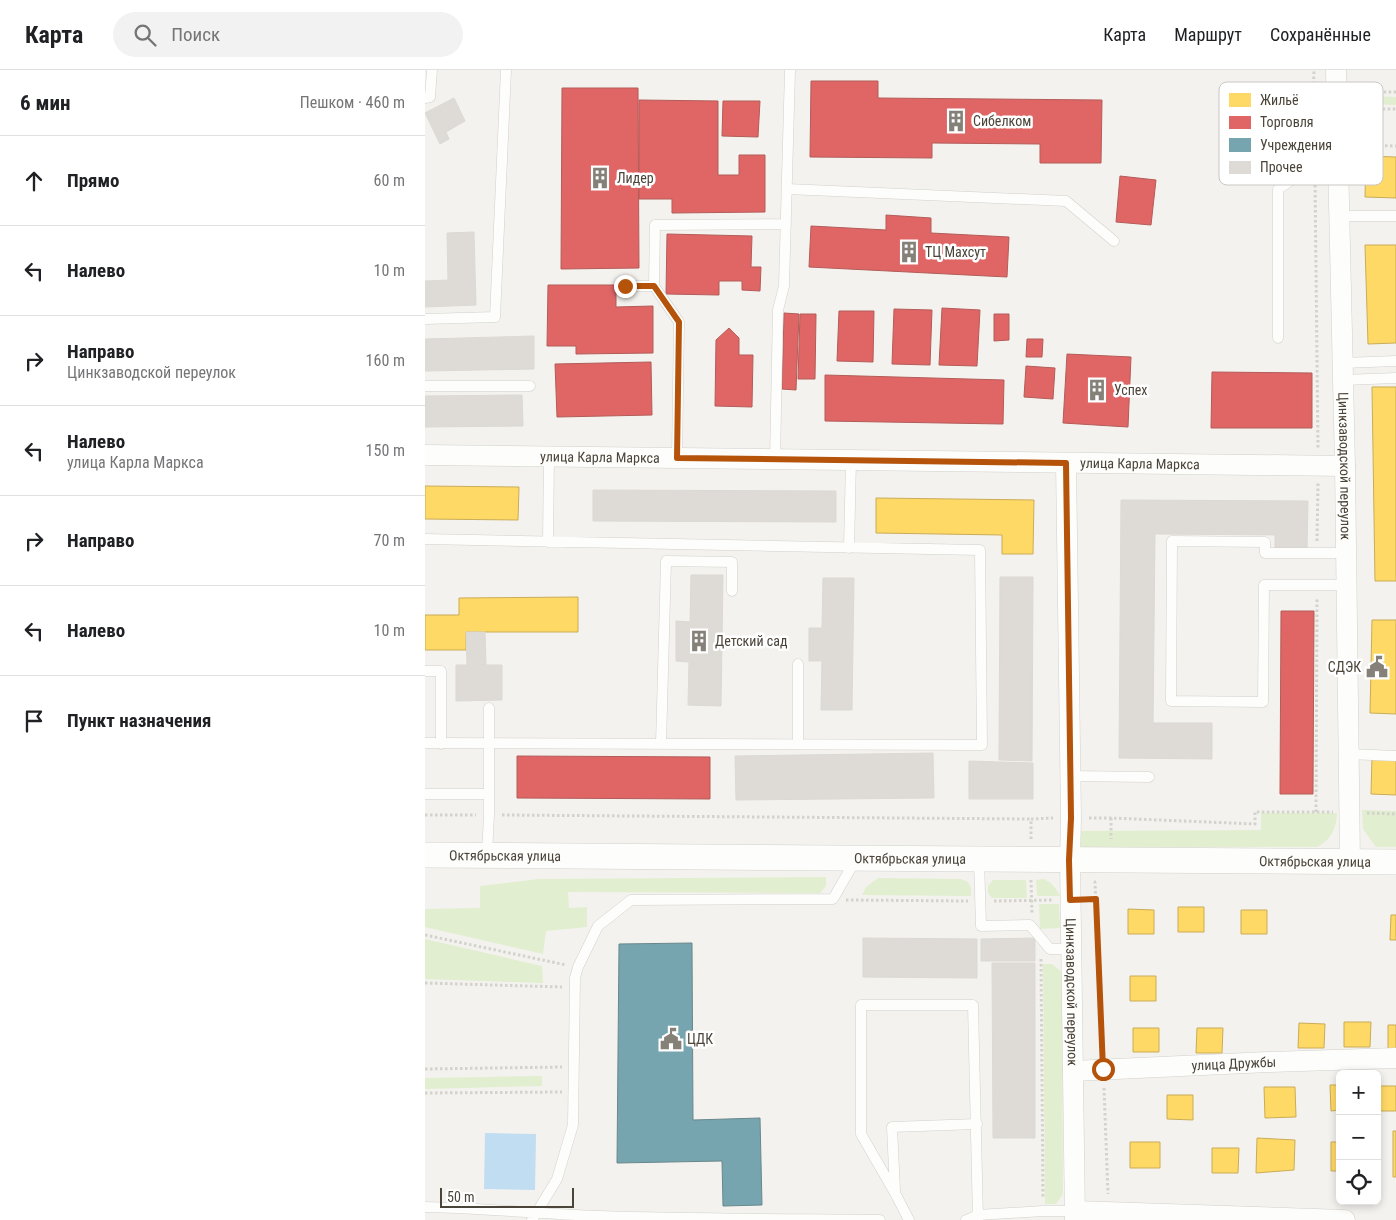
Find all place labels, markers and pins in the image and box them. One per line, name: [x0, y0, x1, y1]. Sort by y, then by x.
building icon: Сибелком: [943, 108, 969, 134]
place label: Сибелком: [973, 113, 1031, 129]
building icon: Лидер: [587, 165, 613, 191]
place label: Лидер: [617, 170, 654, 186]
building icon: ТЦ Махсут: [896, 239, 922, 265]
place label: ТЦ Махсут: [925, 244, 986, 260]
building icon: Успех: [1084, 377, 1110, 403]
place label: Успех: [1114, 382, 1148, 398]
building icon: Детский сад: [686, 628, 712, 654]
place label: Детский сад: [715, 633, 788, 649]
public building icon: СДЭК: [1364, 654, 1390, 680]
place label: СДЭК: [1328, 659, 1361, 675]
public building icon: ЦДК: [658, 1026, 684, 1052]
place label: ЦДК: [687, 1031, 713, 1047]

